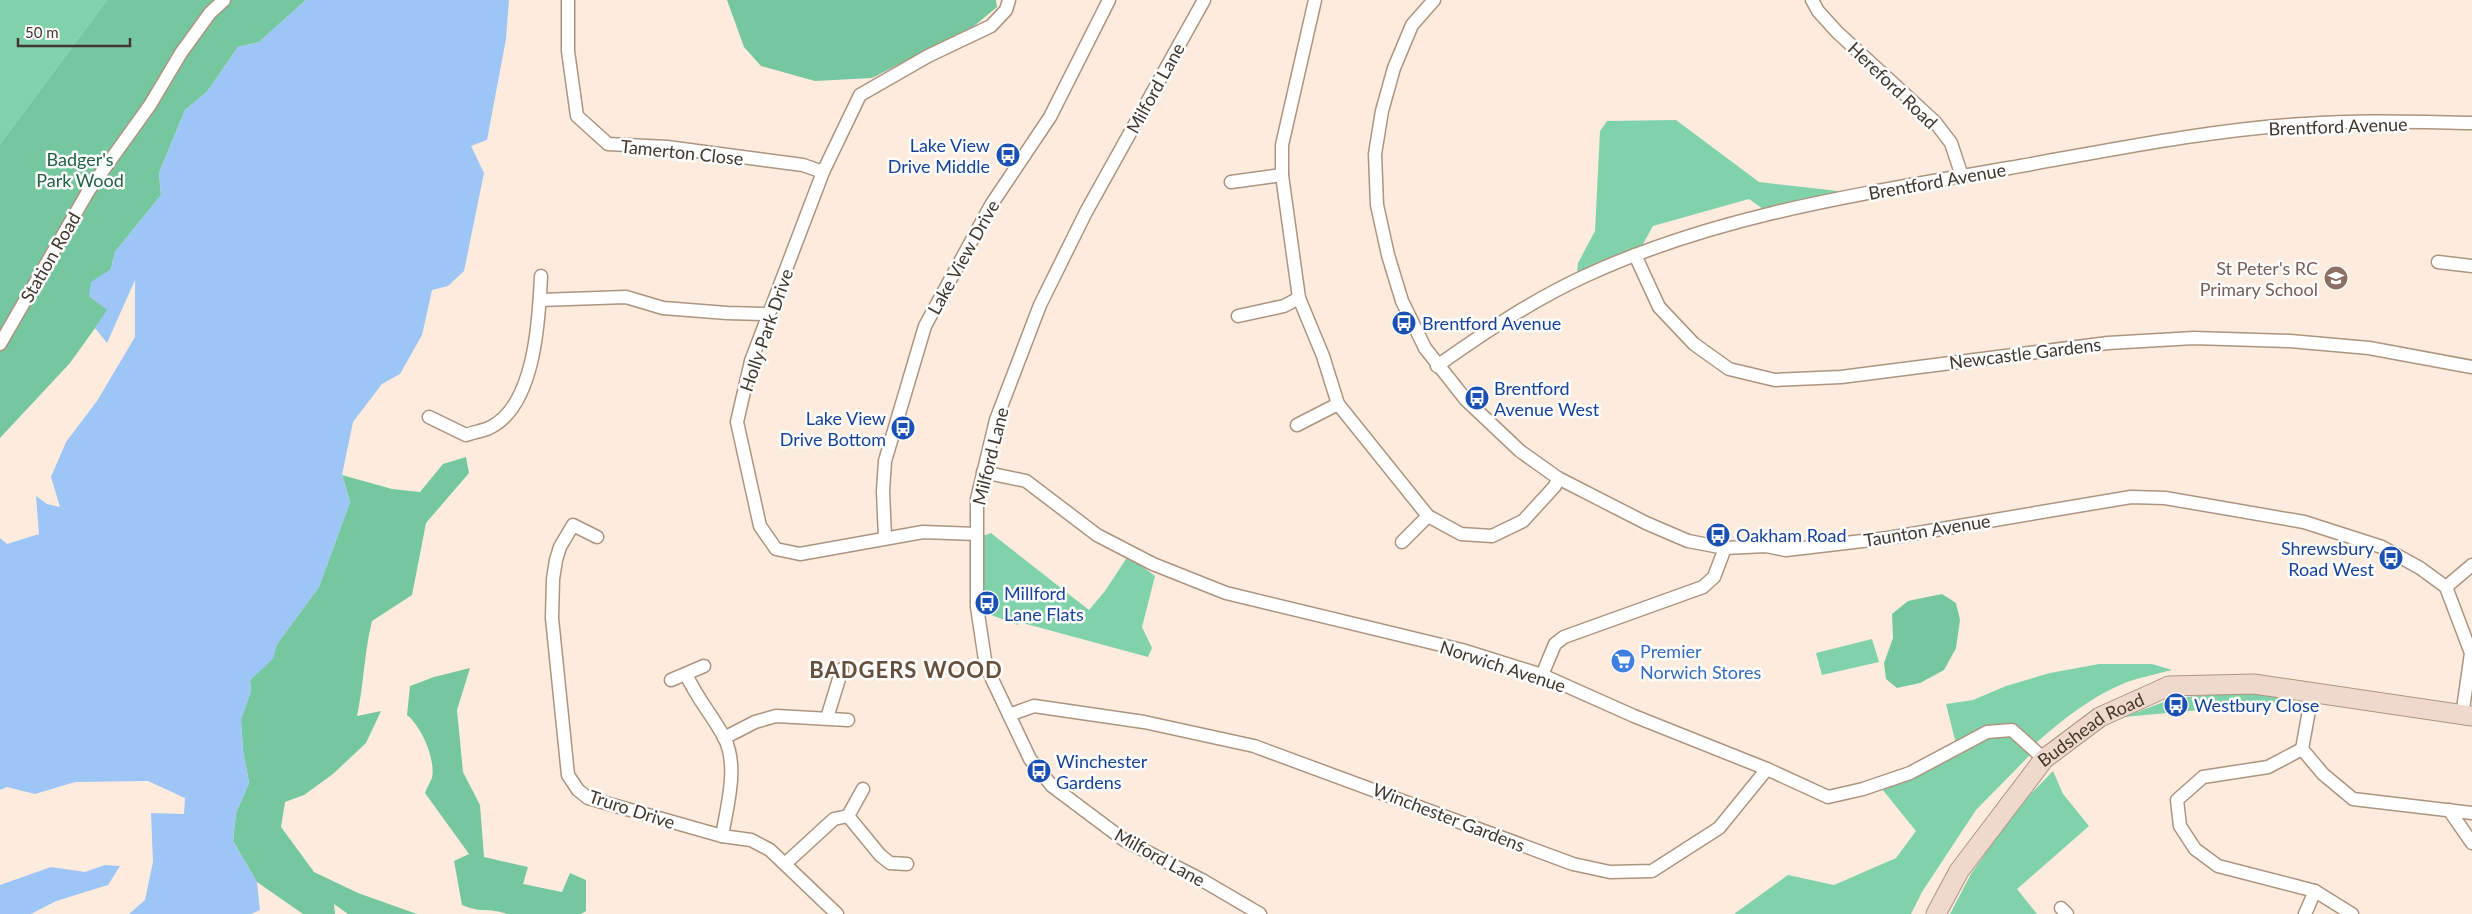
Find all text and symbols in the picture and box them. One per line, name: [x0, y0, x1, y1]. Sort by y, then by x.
scale bar: [18, 15, 130, 47]
text: 50 m: [25, 23, 59, 41]
street label: Hereford Road: [1844, 37, 1942, 133]
street label: Milford Lane: [1121, 39, 1189, 137]
street label: Brentford Avenue: [2268, 113, 2408, 139]
place label: Lake View Drive Middle: [888, 134, 990, 177]
street label: Tamerton Close: [619, 135, 745, 169]
bus stop icon: Lake View Drive Middle: [995, 142, 1021, 168]
park label: Badger's Park Wood: [36, 148, 124, 191]
street label: Brentford Avenue: [1867, 158, 2007, 204]
street label: Lake View Drive: [922, 196, 1004, 318]
street label: Station Road: [15, 208, 85, 306]
place label: St Peter's RC Primary School: [2200, 257, 2318, 300]
school or university icon: St Peter's RC Primary School: [2323, 265, 2349, 291]
street label: Holly Park Drive: [735, 266, 797, 394]
bus stop icon: Brentford Avenue: [1391, 310, 1417, 336]
place label: Brentford Avenue: [1422, 312, 1561, 334]
street label: Newcastle Gardens: [1948, 333, 2102, 373]
place label: Brentford Avenue West: [1494, 377, 1600, 420]
bus stop icon: Brentford Avenue West: [1464, 385, 1490, 411]
street label: Milford Lane: [967, 405, 1013, 507]
place label: Lake View Drive Bottom: [780, 407, 886, 450]
bus stop icon: Lake View Drive Bottom: [890, 415, 916, 441]
street label: Taunton Avenue: [1862, 509, 1992, 551]
bus stop icon: Oakham Road: [1705, 522, 1731, 548]
place label: Oakham Road: [1736, 524, 1847, 546]
place label: Shrewsbury Road West: [2281, 537, 2375, 580]
bus stop icon: Shrewsbury Road West: [2378, 545, 2404, 571]
place label: Millford Lane Flats: [1004, 582, 1084, 625]
bus stop icon: Millford Lane Flats: [974, 590, 1000, 616]
street label: Norwich Avenue: [1437, 635, 1569, 697]
place label: Premier Norwich Stores: [1640, 640, 1762, 683]
supermarket icon: Premier Norwich Stores: [1610, 648, 1636, 674]
district label: BADGERS WOOD: [809, 656, 1003, 683]
street label: Budshead Road: [2033, 688, 2147, 771]
bus stop icon: Westbury Close: [2163, 692, 2189, 718]
place label: Westbury Close: [2194, 694, 2319, 716]
place label: Winchester Gardens: [1056, 750, 1148, 793]
bus stop icon: Winchester Gardens: [1026, 758, 1052, 784]
street label: Winchester Gardens: [1370, 778, 1528, 856]
street label: Truro Drive: [586, 785, 678, 833]
street label: Milford Lane: [1111, 823, 1209, 891]

